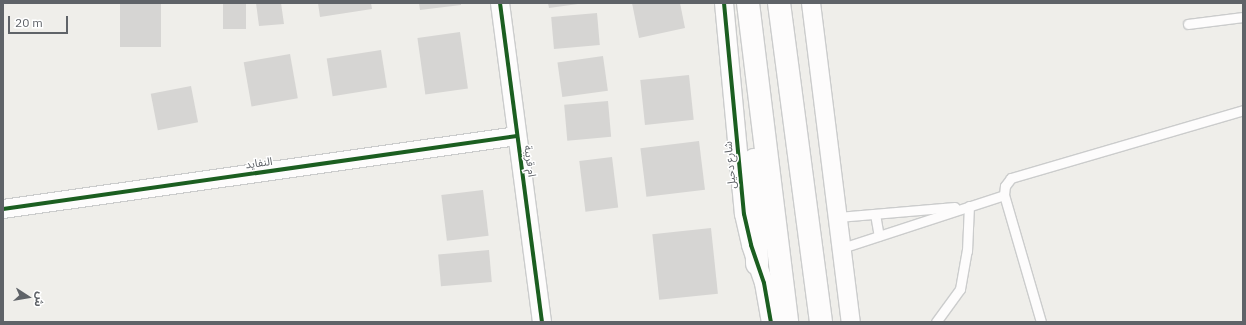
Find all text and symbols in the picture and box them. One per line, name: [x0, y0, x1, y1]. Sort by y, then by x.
scale bar: [10, 8, 70, 34]
text: 20 m: [15, 15, 43, 30]
street label: شارع دحيل: [721, 141, 739, 189]
street label: ام قريبة: [521, 144, 539, 178]
street label: النفايد: [245, 155, 273, 171]
north arrow: [8, 277, 48, 317]
text: ش: [31, 291, 48, 308]

